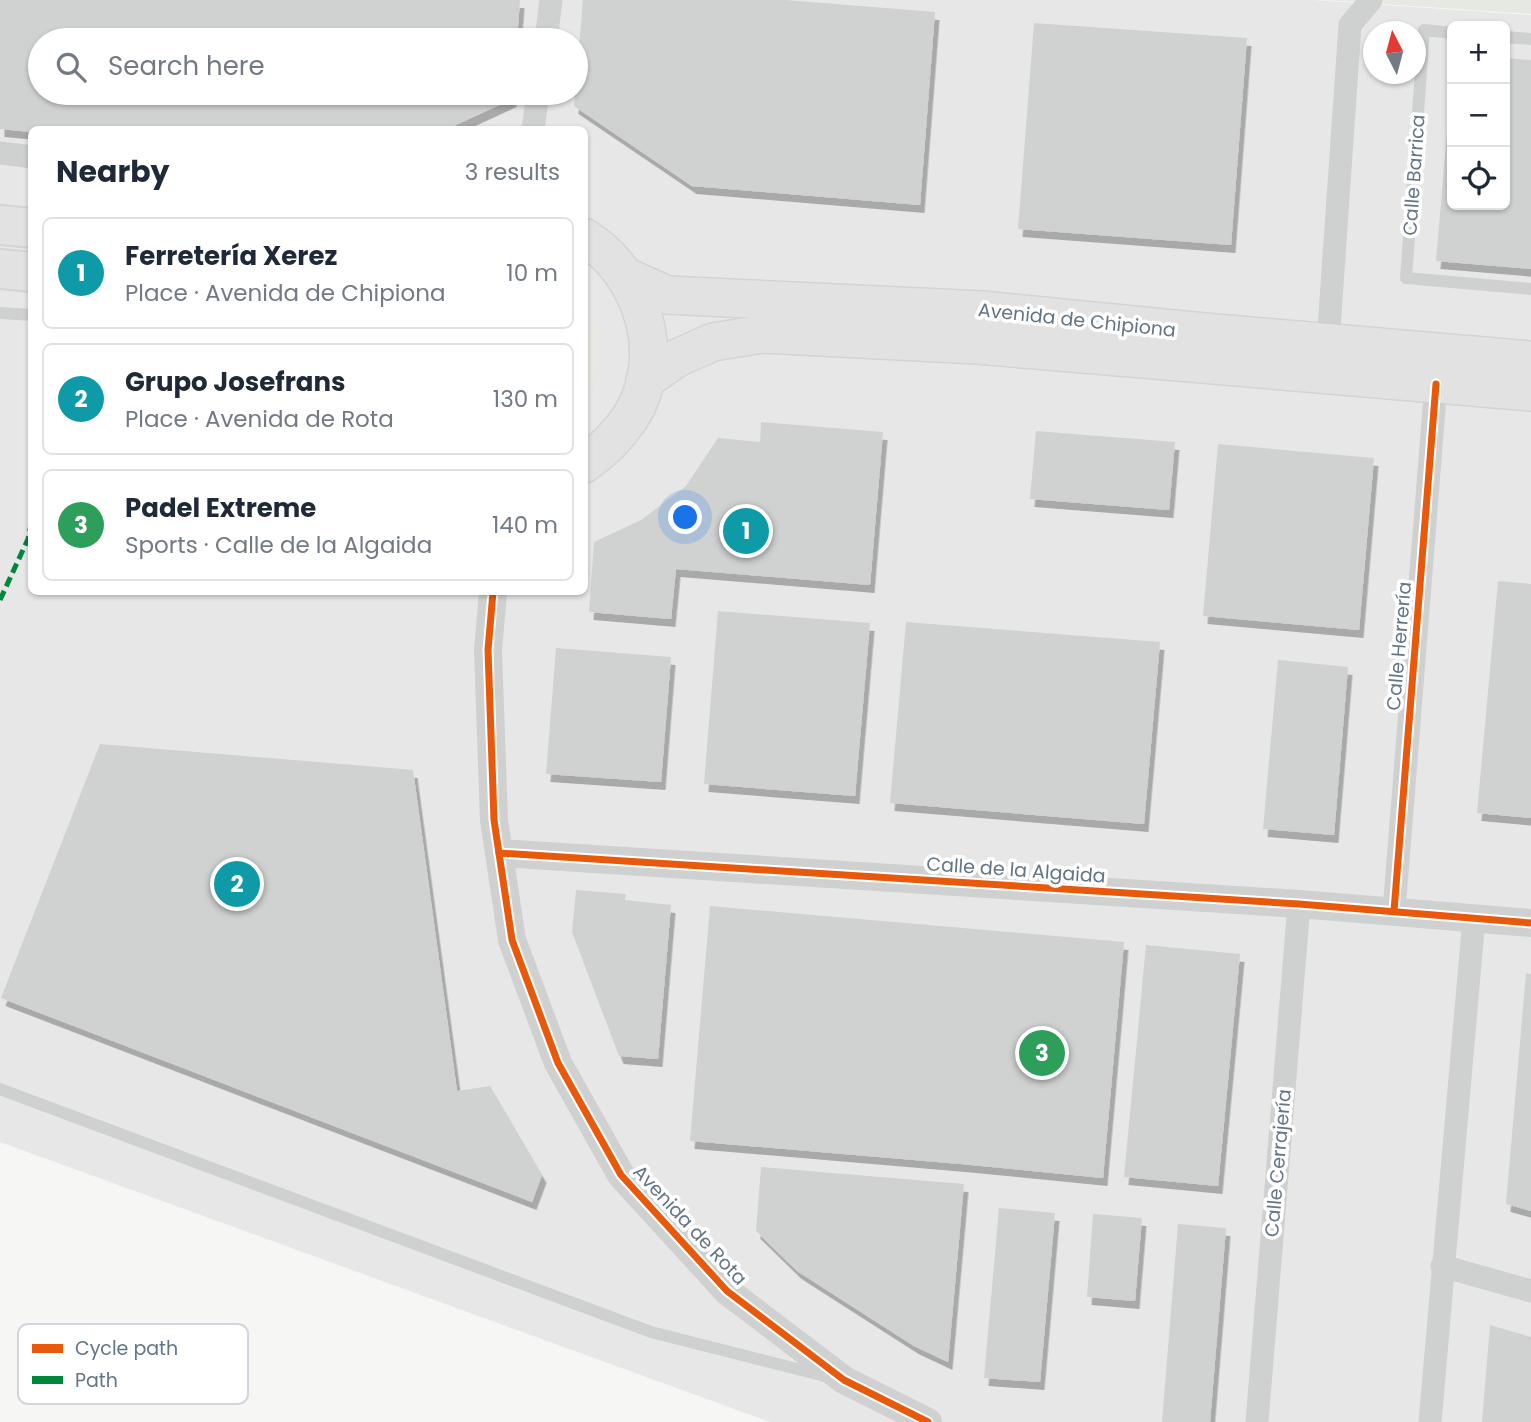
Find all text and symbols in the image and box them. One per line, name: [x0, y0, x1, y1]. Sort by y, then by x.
north arrow: [1363, 21, 1426, 84]
map controls: [1447, 21, 1510, 210]
button: +: [1447, 21, 1510, 84]
search box: [28, 28, 588, 105]
icon: search: [52, 48, 90, 86]
text: Search here: [108, 48, 265, 84]
button: −: [1447, 84, 1510, 147]
street label: Calle Barrica: [1396, 113, 1432, 237]
button: locate: [1447, 147, 1510, 210]
text: Nearby: [56, 150, 170, 193]
text: 3 results: [465, 156, 560, 188]
text: Ferretería Xerez: [125, 238, 337, 274]
text: 1: [77, 257, 85, 289]
text: 10 m: [506, 257, 558, 289]
text: Place · Avenida de Chipiona: [125, 277, 445, 309]
street label: Avenida de Chipiona: [977, 296, 1177, 344]
text: Grupo Josefrans: [125, 364, 345, 400]
text: 2: [74, 383, 88, 415]
text: 130 m: [493, 383, 558, 415]
text: Place · Avenida de Rota: [125, 403, 394, 435]
text: Padel Extreme: [125, 490, 316, 526]
your location: [668, 500, 702, 534]
pin: 1: [723, 505, 769, 557]
text: 3: [74, 509, 88, 541]
text: 140 m: [492, 509, 558, 541]
text: Sports · Calle de la Algaida: [125, 529, 432, 561]
street label: Calle Herrería: [1380, 580, 1418, 712]
street label: Calle de la Algaida: [926, 850, 1106, 890]
pin: 2: [214, 858, 260, 910]
pin: 3: [1019, 1027, 1065, 1079]
street label: Calle Cerrajería: [1258, 1088, 1298, 1238]
street label: Avenida de Rota: [627, 1159, 753, 1291]
legend: [18, 1324, 248, 1404]
text: Cycle path: [75, 1335, 178, 1362]
text: Path: [75, 1367, 118, 1394]

